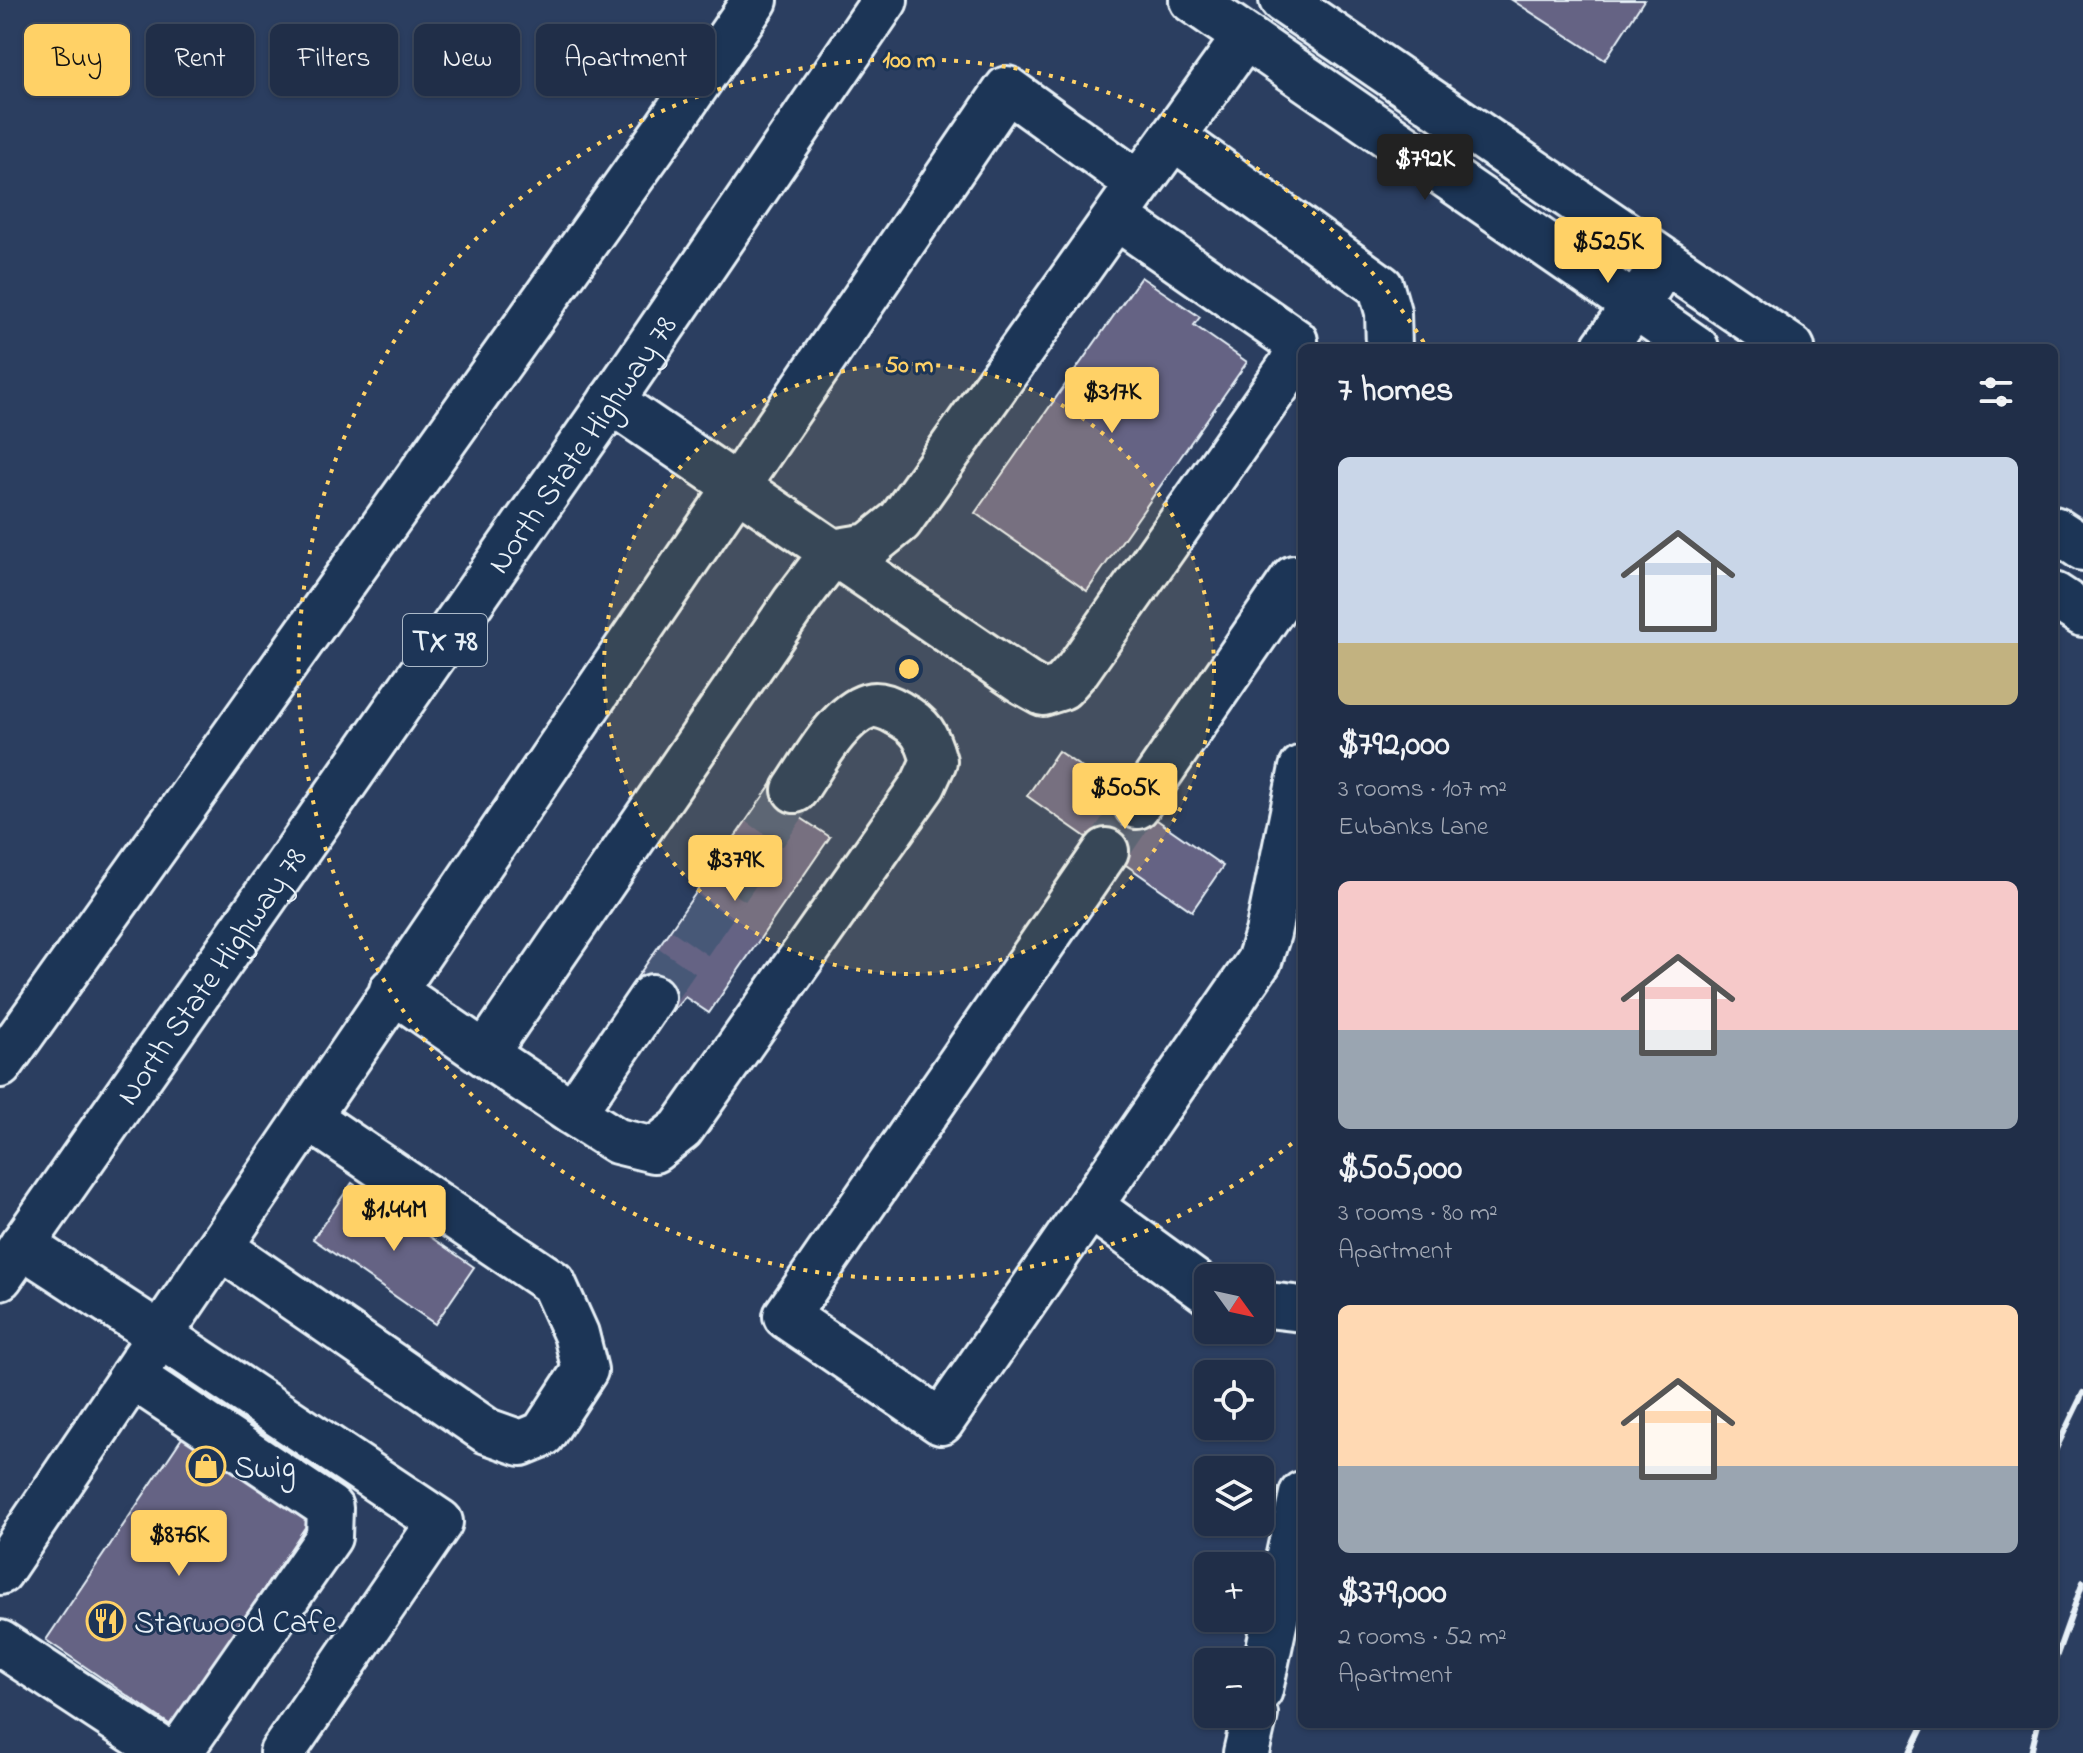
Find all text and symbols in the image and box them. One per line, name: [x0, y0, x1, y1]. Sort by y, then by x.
chip: Buy: [24, 24, 130, 96]
chip: Rent: [146, 24, 254, 96]
chip: Filters: [270, 24, 398, 96]
chip: New: [414, 24, 520, 96]
chip: Apartment: [536, 24, 715, 96]
text: 100 m: [883, 44, 936, 79]
pin: $792K: [1369, 134, 1481, 202]
text: $792K: [1395, 141, 1455, 179]
pin: $525K: [1552, 217, 1664, 285]
text: $525K: [1572, 224, 1644, 262]
street label: North State Highway 78: [478, 307, 690, 585]
text: 50 m: [885, 349, 934, 384]
pin: $317K: [1056, 367, 1168, 435]
text: 7 homes: [1338, 367, 1453, 417]
icon: filters: [1974, 370, 2018, 414]
text: $317K: [1083, 374, 1141, 412]
icon: home: [1606, 509, 1750, 653]
road number: TX 78: [403, 614, 487, 666]
centre of rings: [895, 655, 923, 683]
text: $792,000: [1338, 721, 1450, 771]
pin: $505K: [1069, 763, 1181, 831]
text: $505K: [1090, 770, 1160, 808]
text: 3 rooms · 107 m²: [1338, 771, 1507, 809]
text: Eubanks Lane: [1338, 809, 1488, 847]
pin: $379K: [679, 835, 791, 903]
street label: North State Highway 78: [107, 838, 320, 1116]
text: $379K: [706, 842, 764, 880]
icon: home: [1606, 933, 1750, 1077]
text: $505,000: [1338, 1145, 1462, 1195]
pin: $1.44M: [329, 1185, 459, 1253]
text: $1.44M: [361, 1192, 427, 1230]
text: 3 rooms · 80 m²: [1338, 1195, 1498, 1233]
text: Apartment: [1338, 1233, 1452, 1271]
north arrow: [1194, 1264, 1274, 1344]
map controls: [1194, 1264, 1274, 1728]
icon: home: [1606, 1357, 1750, 1501]
button: locate: [1194, 1360, 1274, 1440]
shop icon: Swig: [185, 1445, 227, 1487]
place label: Swig: [234, 1446, 296, 1493]
button: layers: [1194, 1456, 1274, 1536]
pin: $876K: [123, 1510, 235, 1578]
text: $876K: [149, 1517, 209, 1555]
button: +: [1194, 1552, 1274, 1632]
text: $379,000: [1338, 1569, 1447, 1619]
restaurant icon: Starwood Cafe: [85, 1600, 127, 1642]
place label: Starwood Cafe: [134, 1601, 337, 1648]
text: 2 rooms · 52 m²: [1338, 1619, 1507, 1657]
button: −: [1194, 1648, 1274, 1728]
text: Apartment: [1338, 1657, 1452, 1695]

